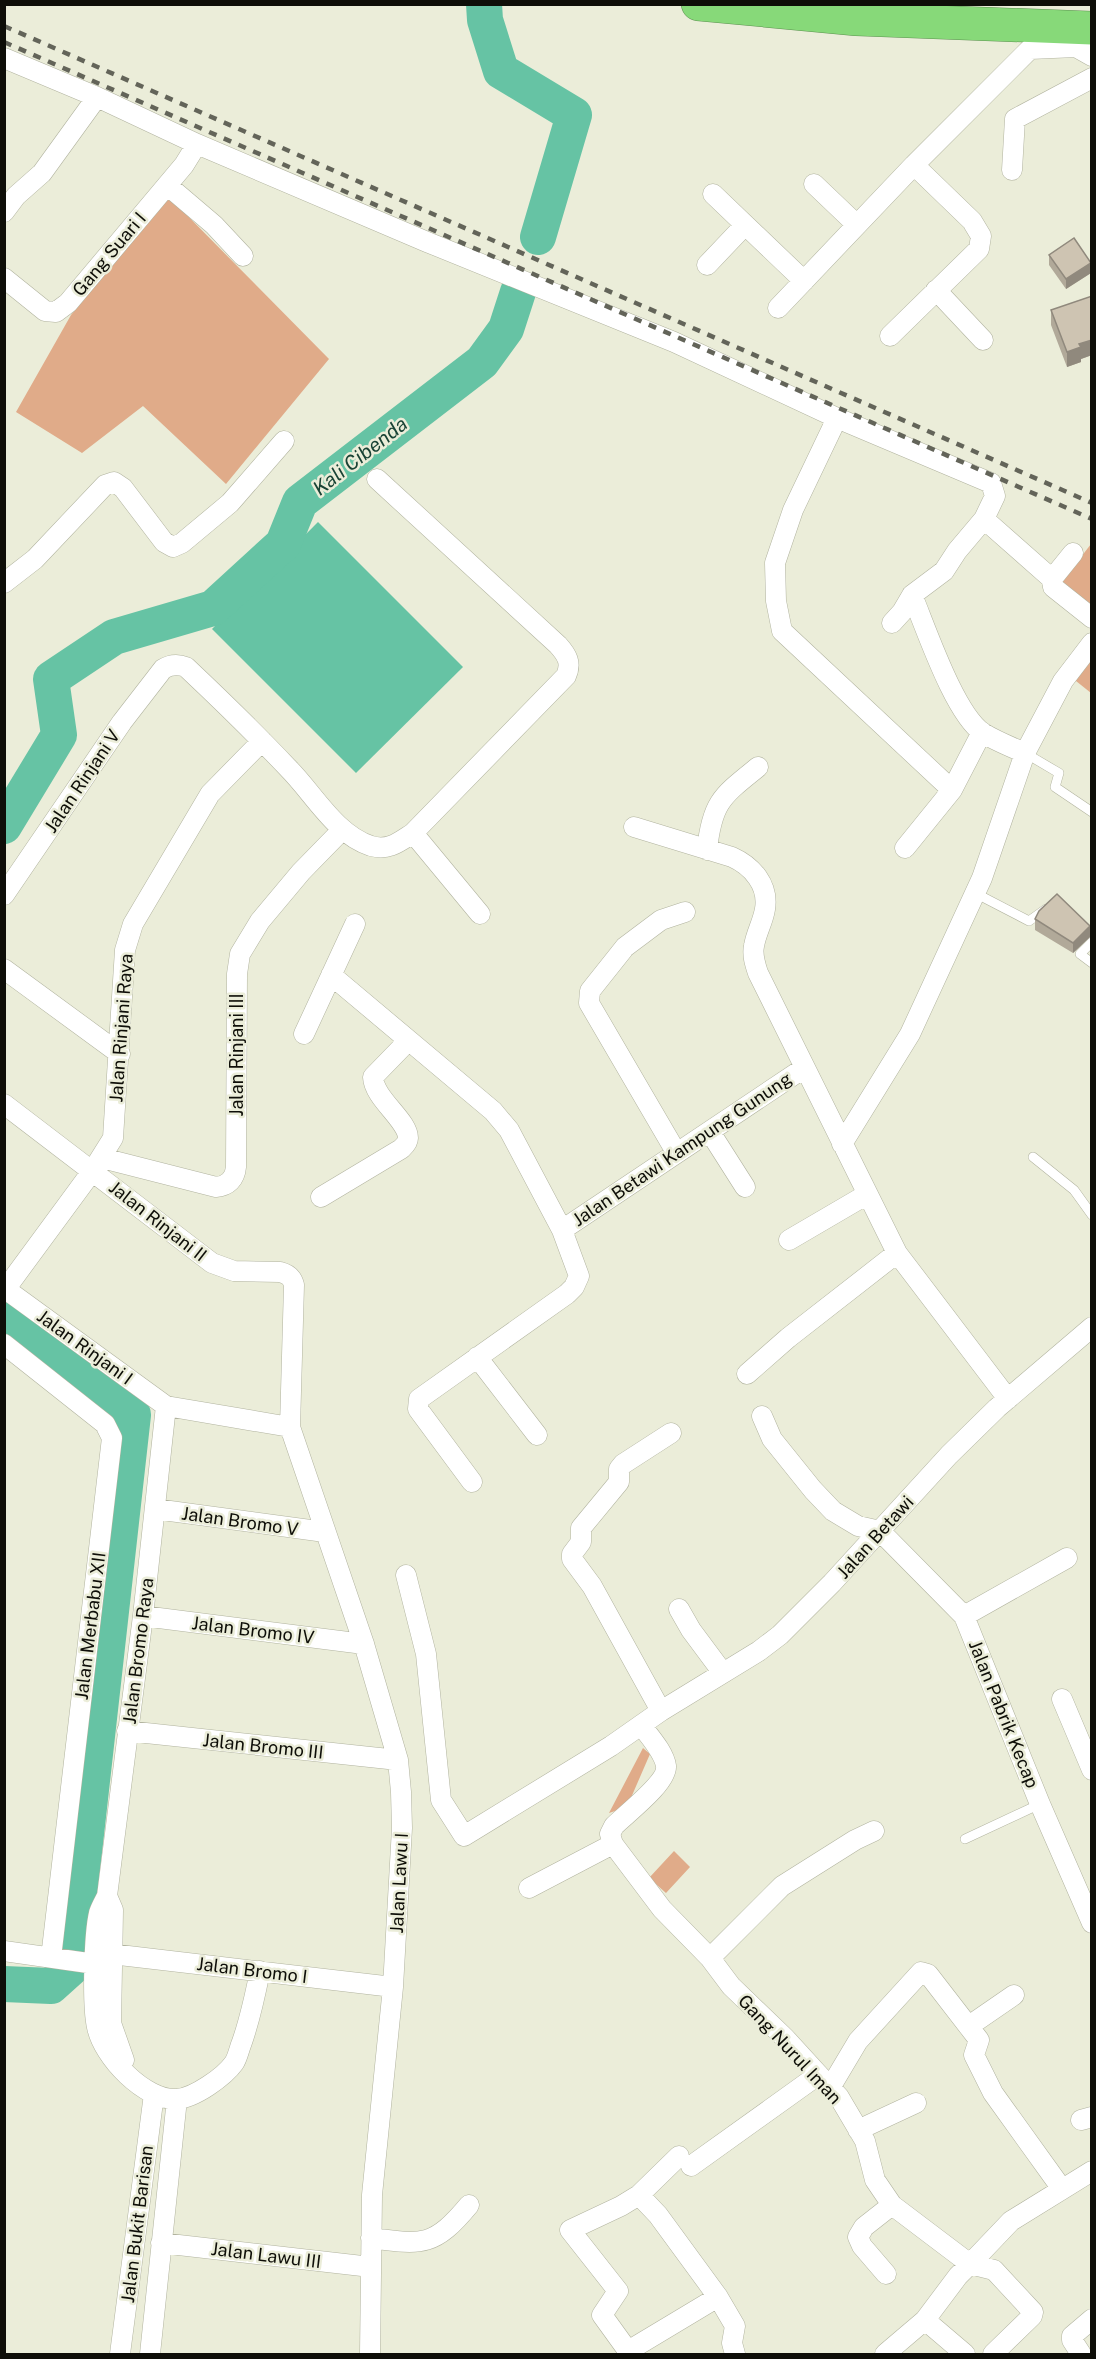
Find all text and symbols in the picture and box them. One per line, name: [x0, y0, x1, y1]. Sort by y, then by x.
street label: Gang Suari I: [68, 208, 150, 300]
water label: Kali Cibenda: [308, 412, 412, 500]
street label: Jalan Rinjani V: [40, 726, 124, 836]
street label: Jalan Rinjani Raya: [105, 953, 137, 1103]
street label: Jalan Rinjani III: [226, 993, 247, 1117]
street label: Jalan Betawi Kampung Gunung: [569, 1068, 795, 1230]
street label: Jalan Rinjani II: [105, 1176, 211, 1266]
street label: Jalan Rinjani I: [33, 1305, 137, 1389]
street label: Jalan Betawi: [832, 1491, 918, 1583]
street label: Jalan Bromo V: [180, 1502, 300, 1540]
street label: Jalan Merbabu XII: [71, 1551, 109, 1701]
street label: Jalan Bromo Raya: [119, 1577, 157, 1725]
street label: Jalan Bromo IV: [190, 1612, 316, 1648]
street label: Jalan Pabrik Kecap: [965, 1637, 1043, 1791]
street label: Jalan Bromo III: [202, 1729, 324, 1763]
street label: Jalan Lawu I: [386, 1832, 412, 1934]
street label: Jalan Bromo I: [196, 1953, 308, 1987]
street label: Gang Nurul Iman: [734, 1990, 846, 2108]
street label: Jalan Bukit Barisan: [117, 2144, 157, 2304]
street label: Jalan Lawu III: [210, 2238, 322, 2272]

